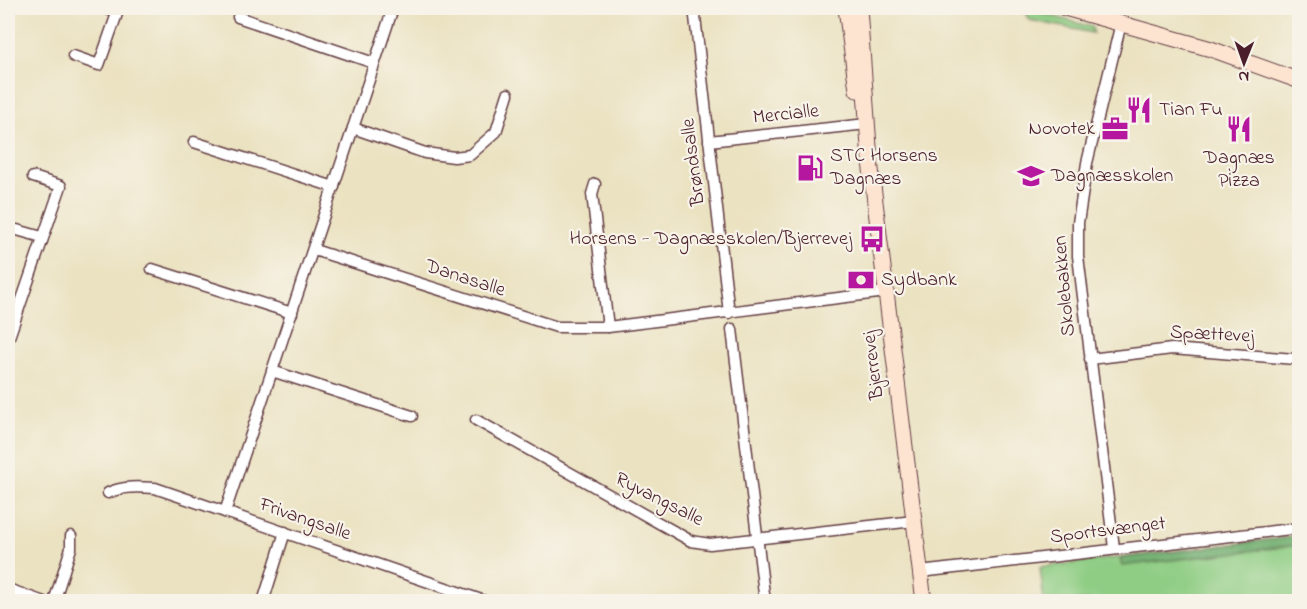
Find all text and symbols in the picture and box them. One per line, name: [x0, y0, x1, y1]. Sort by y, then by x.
north arrow: [1214, 33, 1274, 93]
text: N: [1238, 64, 1249, 88]
restaurant icon: Tian Fu: [1124, 95, 1154, 125]
place label: Tian Fu: [1159, 96, 1223, 125]
street label: Mercialle: [752, 97, 821, 133]
office icon: Novotek: [1100, 114, 1130, 144]
restaurant icon: Dagnæs Pizza: [1224, 114, 1254, 144]
place label: Novotek: [1029, 115, 1095, 144]
street label: Brøndsalle: [674, 117, 714, 208]
place label: STC Horsens Dagnæs: [829, 142, 938, 195]
place label: Dagnæs Pizza: [1202, 144, 1275, 196]
fuel station icon: STC Horsens Dagnæs: [795, 153, 825, 183]
school or university icon: Dagnæsskolen: [1016, 161, 1046, 191]
place label: Dagnæsskolen: [1050, 162, 1173, 192]
bus stop icon: Horsens - Dagnæsskolen/Bjerrevej: [857, 224, 887, 254]
place label: Horsens - Dagnæsskolen/Bjerrevej: [570, 225, 853, 255]
street label: Skolebakken: [1046, 234, 1084, 338]
street label: Danasalle: [420, 252, 509, 306]
bank icon: Sydbank: [846, 265, 876, 295]
place label: Sydbank: [881, 266, 957, 295]
street label: Spættevej: [1169, 318, 1256, 352]
street label: Bjerrevej: [855, 328, 893, 402]
street label: Ryvangsalle: [609, 465, 708, 536]
street label: Frivangsalle: [254, 490, 355, 550]
street label: Sportsvænget: [1048, 509, 1168, 553]

